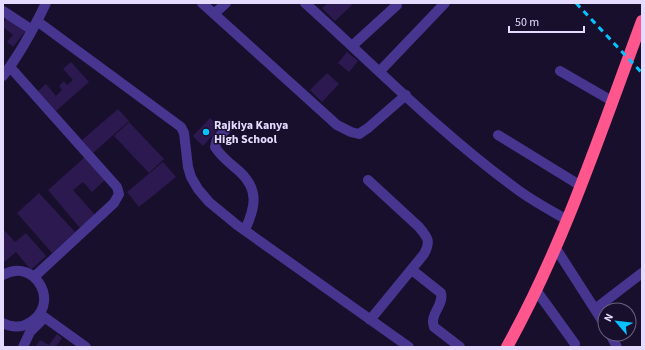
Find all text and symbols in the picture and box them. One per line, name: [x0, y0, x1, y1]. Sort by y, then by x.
scale bar: [509, 8, 584, 34]
text: 50 m: [515, 14, 539, 31]
place label: Rajkiya Kanya High School: [214, 117, 288, 148]
marker: Rajkiya Kanya High School: [201, 127, 211, 137]
north arrow: [597, 302, 637, 342]
text: N: [600, 311, 617, 324]

